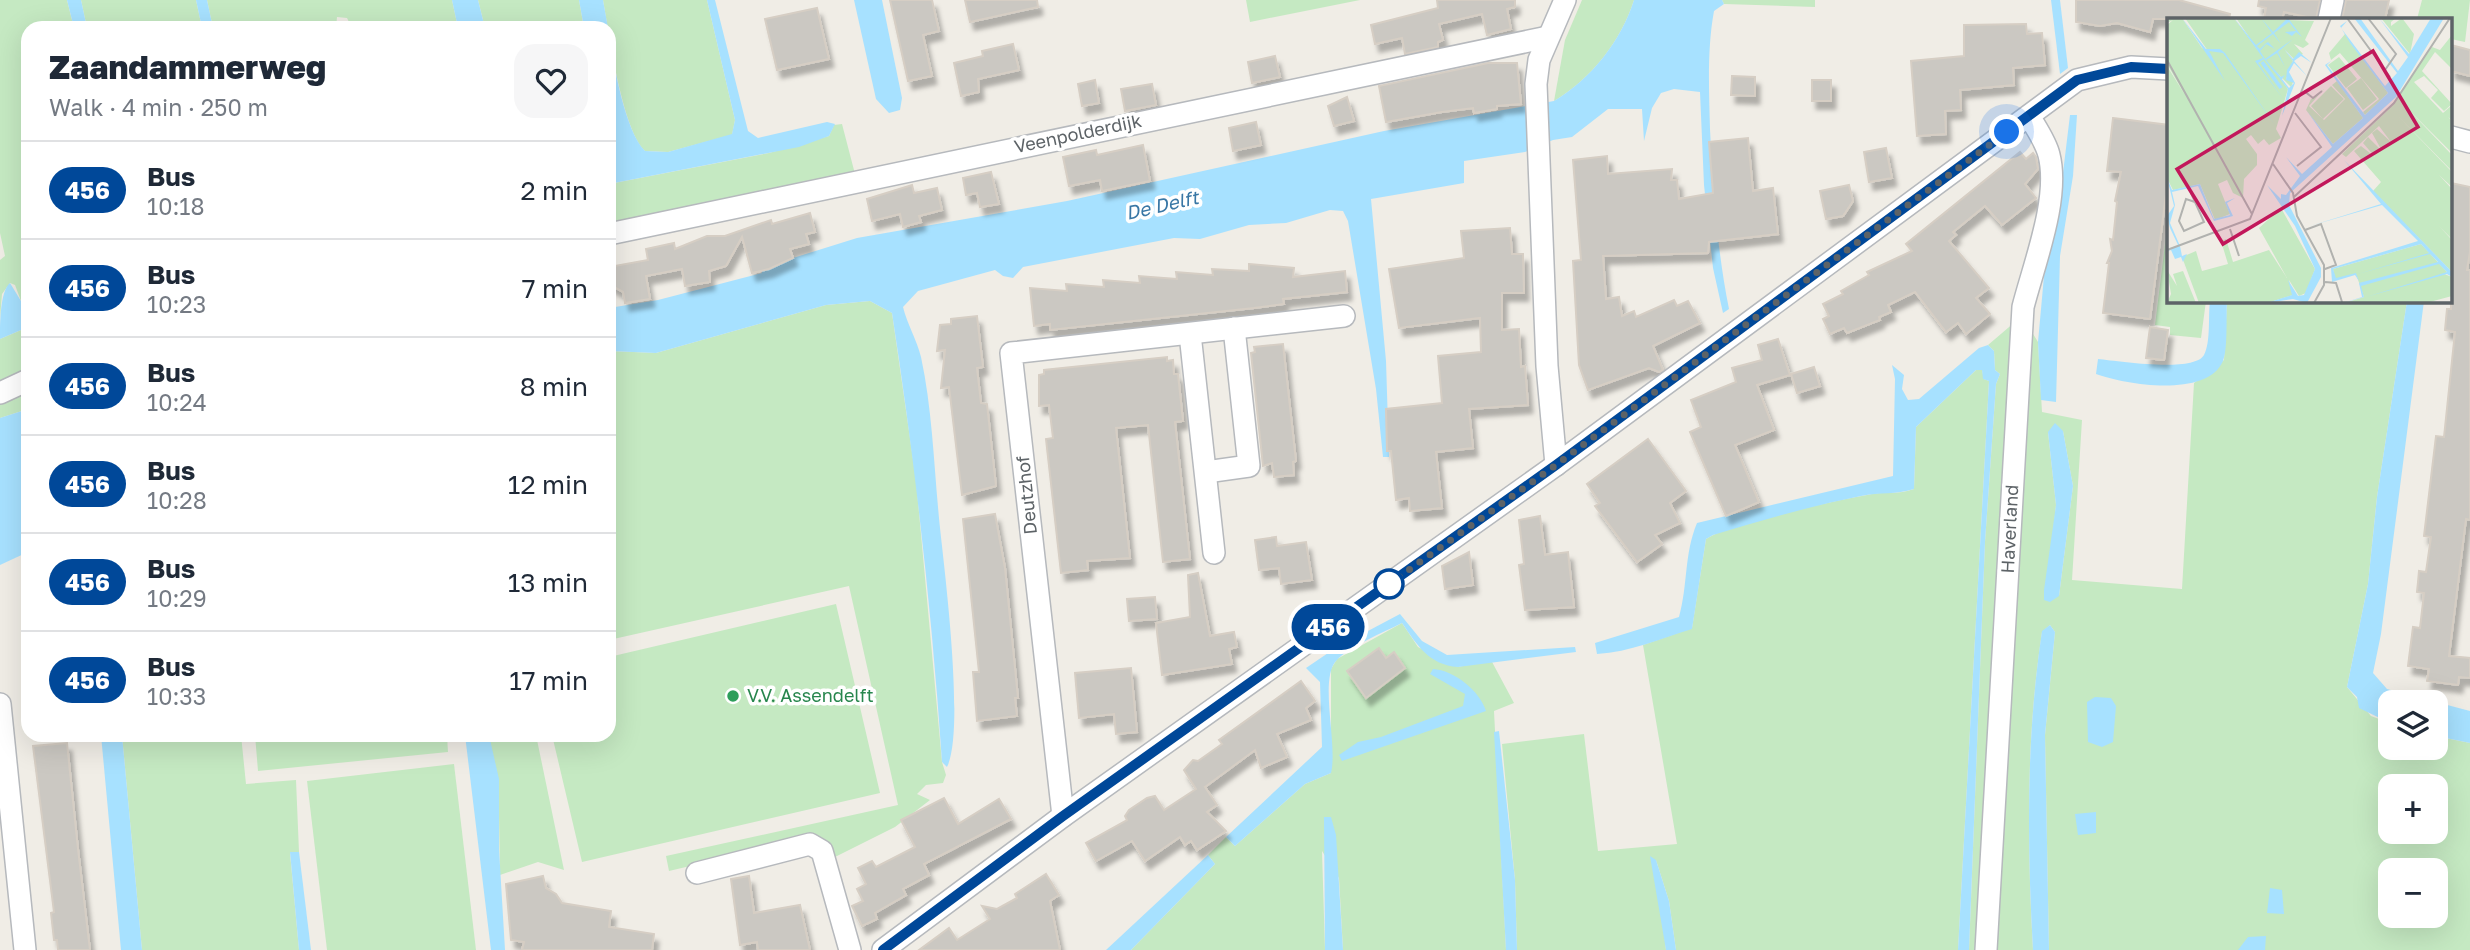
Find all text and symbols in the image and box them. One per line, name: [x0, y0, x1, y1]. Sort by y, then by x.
inset map: [2167, 18, 2452, 303]
button: heart: [514, 44, 588, 118]
text: Zaandammerweg: [49, 47, 326, 86]
text: Walk · 4 min · 250 m: [49, 93, 268, 121]
street label: Veenpolderdijk: [1012, 109, 1143, 157]
your location: [1989, 114, 2024, 149]
text: Bus: [147, 161, 195, 192]
text: 456: [65, 175, 110, 204]
text: 2 min: [520, 175, 588, 206]
water label: De Delft: [1123, 184, 1203, 224]
text: 10:18: [147, 192, 205, 220]
text: Bus: [147, 259, 195, 290]
text: 456: [65, 273, 110, 302]
text: 7 min: [522, 273, 588, 304]
text: 10:23: [147, 290, 206, 318]
text: Bus: [147, 357, 195, 388]
text: 456: [65, 371, 110, 400]
text: 8 min: [520, 371, 588, 402]
text: 10:24: [147, 388, 207, 416]
street label: Deutzhof: [1011, 454, 1041, 536]
text: Bus: [147, 455, 195, 486]
text: 456: [65, 469, 110, 498]
text: 12 min: [508, 469, 588, 500]
street label: Haverland: [1996, 484, 2022, 574]
text: 10:28: [147, 486, 207, 514]
text: Bus: [147, 553, 195, 584]
text: 456: [65, 567, 110, 596]
text: 13 min: [508, 567, 588, 598]
unlabelled marker: [1374, 569, 1404, 599]
text: 10:29: [147, 584, 207, 612]
line badge: 456: [1288, 604, 1368, 650]
text: 456: [1306, 612, 1350, 641]
text: Bus: [147, 651, 195, 682]
text: 456: [65, 665, 110, 694]
text: 17 min: [509, 665, 588, 696]
text: 10:33: [147, 682, 206, 710]
place label: V.V. Assendelft: [747, 684, 874, 706]
marker: V.V. Assendelft: [725, 688, 741, 704]
map controls: [2378, 690, 2448, 928]
button: layers: [2378, 690, 2448, 760]
button: +: [2378, 774, 2448, 844]
button: −: [2378, 858, 2448, 928]

